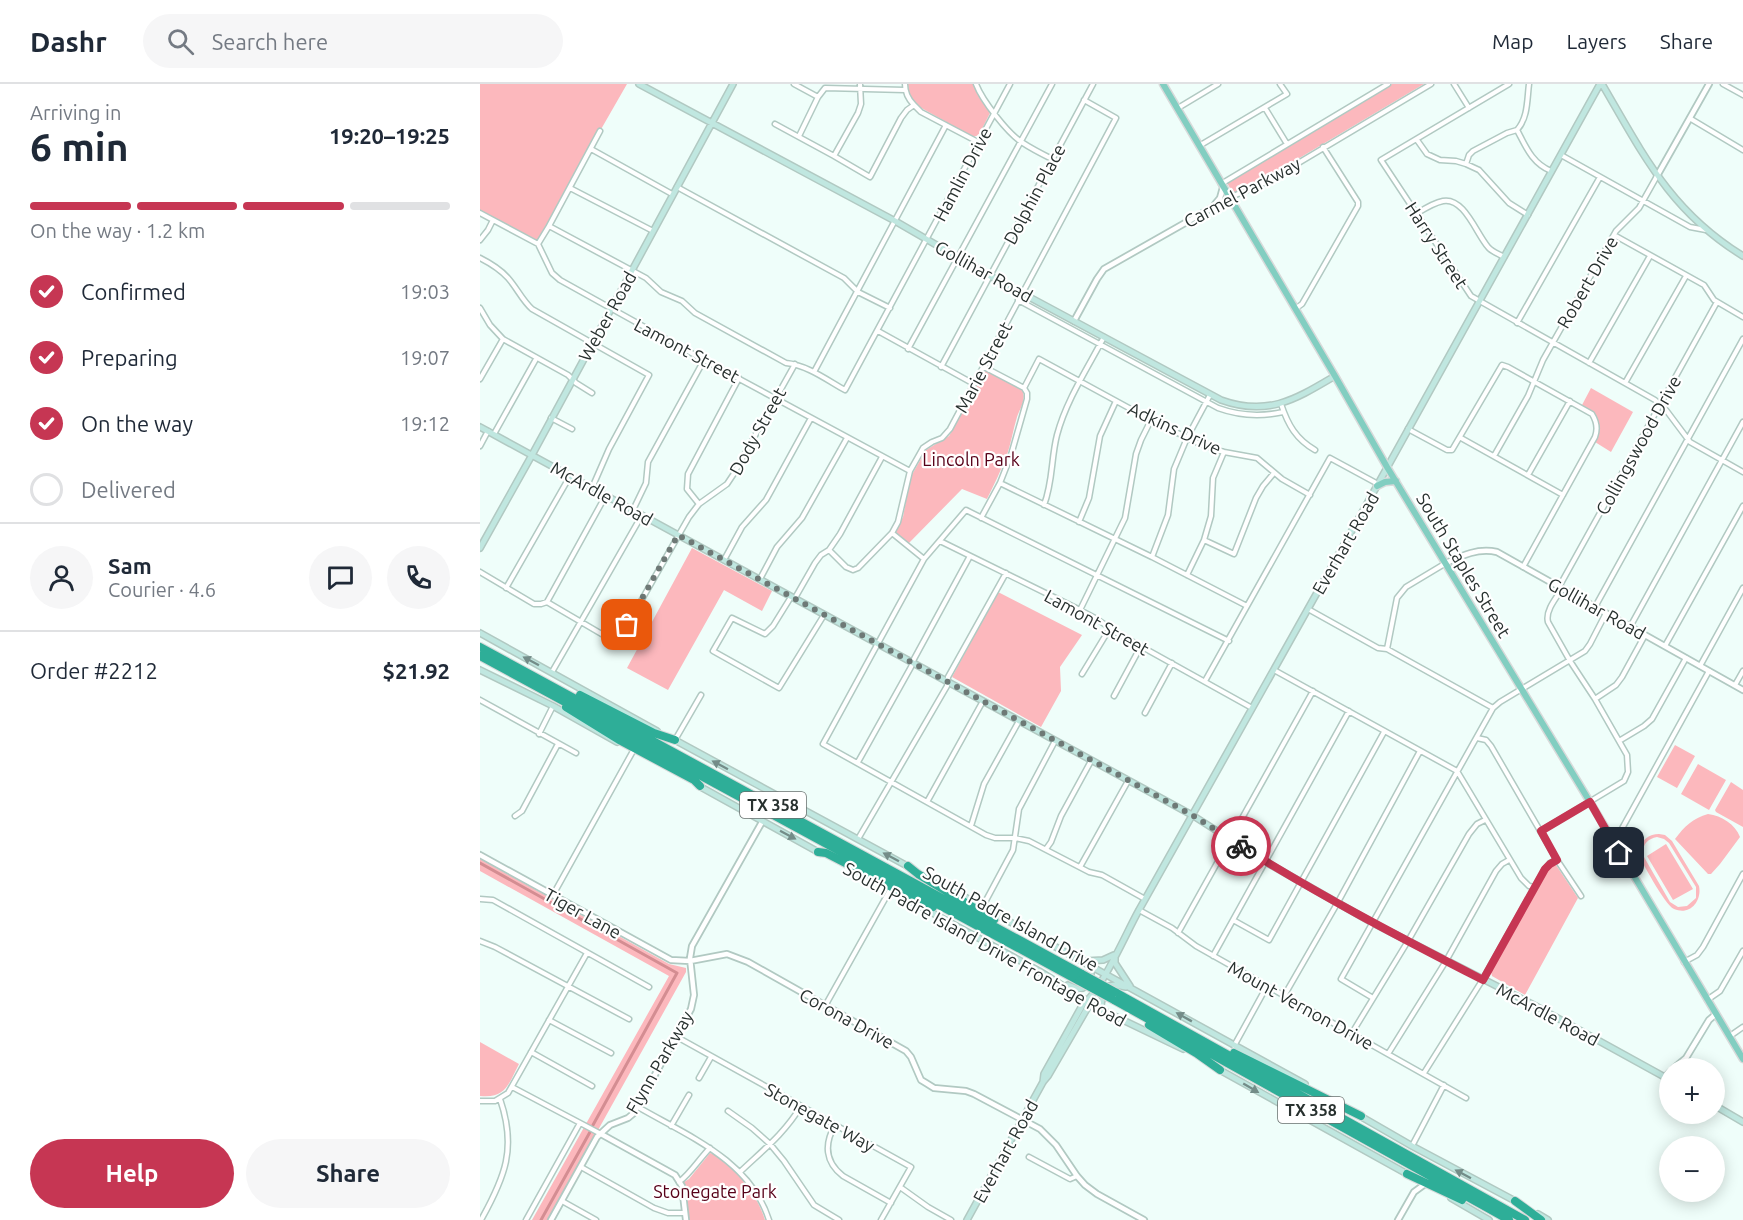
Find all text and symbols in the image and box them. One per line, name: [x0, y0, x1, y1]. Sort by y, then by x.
search box: [143, 14, 563, 68]
icon: search: [164, 25, 197, 58]
text: Dashr: [30, 26, 107, 57]
text: Search here: [212, 29, 328, 54]
text: Map: [1492, 29, 1533, 53]
text: Layers: [1566, 29, 1627, 53]
text: Share: [1660, 29, 1713, 53]
text: Arriving in: [30, 101, 121, 124]
text: 19:20–19:25: [329, 123, 450, 148]
street label: Hamlin Drive: [929, 124, 995, 224]
text: 6 min: [30, 125, 129, 168]
street label: Dolphin Place: [999, 140, 1069, 248]
street label: Carmel Parkway: [1180, 153, 1304, 231]
street label: Harry Street: [1402, 198, 1472, 292]
text: On the way · 1.2 km: [30, 219, 205, 242]
street label: Robert Drive: [1553, 233, 1621, 331]
street label: Gollihar Road: [932, 236, 1036, 306]
street label: Weber Road: [574, 268, 640, 364]
icon: check: [30, 275, 63, 308]
text: Confirmed: [81, 279, 186, 304]
text: 19:03: [400, 280, 450, 303]
street label: Lamont Street: [631, 314, 743, 386]
street label: Marie Street: [951, 318, 1015, 416]
icon: check: [30, 341, 63, 374]
text: Preparing: [81, 345, 178, 370]
text: 19:07: [400, 346, 450, 369]
street label: Collingswood Drive: [1591, 372, 1685, 518]
street label: Dody Street: [725, 384, 789, 478]
street label: Adkins Drive: [1125, 398, 1225, 458]
icon: check: [30, 407, 63, 440]
text: On the way: [81, 411, 193, 436]
text: 19:12: [400, 412, 450, 435]
park label: Lincoln Park: [922, 449, 1020, 469]
street label: McArdle Road: [548, 457, 656, 529]
text: Delivered: [81, 477, 176, 502]
street label: Everhart Road: [1308, 488, 1382, 598]
street label: South Staples Street: [1413, 489, 1515, 641]
button: person: [30, 546, 93, 609]
button: chat: [309, 546, 372, 609]
button: phone: [387, 546, 450, 609]
text: Sam: [108, 553, 152, 578]
street label: Gollihar Road: [1545, 573, 1649, 643]
text: Courier · 4.6: [108, 578, 216, 601]
street label: Lamont Street: [1041, 585, 1153, 659]
pin: [601, 599, 652, 650]
icon: bag: [610, 608, 643, 641]
one-way arrow: [522, 656, 539, 666]
text: Order #2212: [30, 658, 158, 683]
text: $21.92: [383, 658, 450, 683]
one-way arrow: [711, 760, 728, 770]
road number: TX 358: [740, 792, 806, 818]
courier: [1211, 816, 1271, 876]
pin: [1593, 827, 1644, 878]
one-way arrow: [779, 830, 796, 840]
icon: bike: [1225, 830, 1258, 863]
icon: home: [1602, 836, 1635, 869]
one-way arrow: [883, 852, 900, 862]
street label: South Padre Island Drive Frontage Road: [840, 858, 1130, 1030]
street label: South Padre Island Drive: [920, 862, 1102, 974]
street label: Tiger Lane: [541, 884, 625, 942]
street label: Mount Vernon Drive: [1225, 957, 1377, 1053]
street label: McArdle Road: [1493, 979, 1603, 1049]
street label: Corona Drive: [796, 984, 898, 1052]
street label: Flynn Parkway: [622, 1007, 697, 1117]
one-way arrow: [1175, 1012, 1192, 1022]
map controls: [1659, 1058, 1725, 1202]
button: +: [1659, 1058, 1725, 1124]
street label: Stonegate Way: [762, 1079, 879, 1156]
one-way arrow: [1243, 1083, 1260, 1093]
street label: Everhart Road: [969, 1096, 1041, 1206]
road number: TX 358: [1278, 1097, 1344, 1123]
button: −: [1659, 1136, 1725, 1202]
button: Help: [30, 1139, 234, 1208]
button: Share: [246, 1139, 450, 1208]
one-way arrow: [1454, 1169, 1472, 1179]
park label: Stonegate Park: [653, 1181, 777, 1201]

